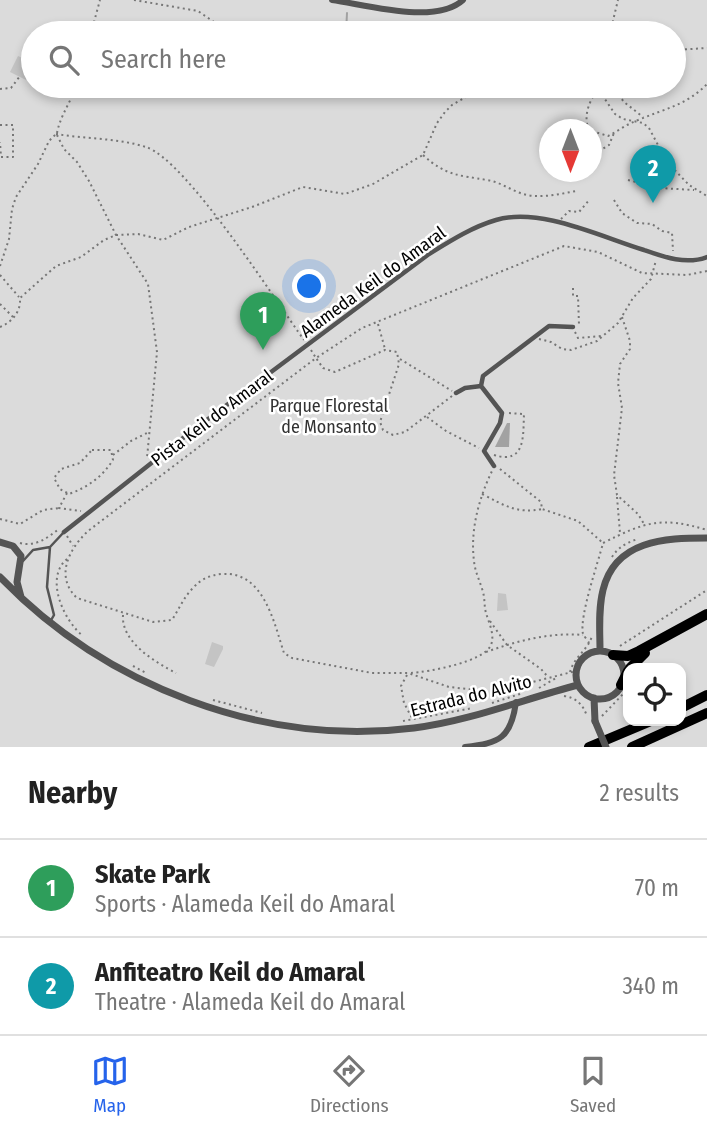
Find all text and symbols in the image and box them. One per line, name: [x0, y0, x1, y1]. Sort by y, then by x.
search box: [21, 21, 686, 98]
icon: search: [45, 41, 83, 79]
text: Search here: [101, 44, 226, 75]
north arrow: [539, 119, 602, 182]
pin: 2: [630, 145, 676, 203]
street label: Alameda Keil do Amaral: [296, 222, 450, 342]
your location: [292, 269, 326, 303]
pin: 1: [240, 292, 286, 350]
street label: Pista Keil do Amaral: [147, 365, 277, 471]
park label: Parque Florestal de Monsanto: [270, 395, 389, 438]
map controls: [623, 663, 686, 726]
button: locate: [623, 663, 686, 726]
street label: Estrada do Alvito: [408, 670, 534, 722]
text: Nearby: [28, 775, 117, 811]
text: 2 results: [599, 779, 679, 807]
text: Skate Park: [95, 859, 210, 890]
text: 1: [46, 874, 56, 902]
text: 70 m: [635, 874, 679, 902]
text: Sports · Alameda Keil do Amaral: [95, 890, 395, 918]
text: Anfiteatro Keil do Amaral: [95, 957, 365, 988]
text: 2: [46, 972, 56, 1000]
text: 340 m: [623, 972, 679, 1000]
text: Theatre · Alameda Keil do Amaral: [95, 988, 405, 1016]
tab: Map: [91, 1052, 129, 1117]
tab: Directions: [310, 1052, 389, 1117]
tab: Saved: [570, 1052, 616, 1117]

